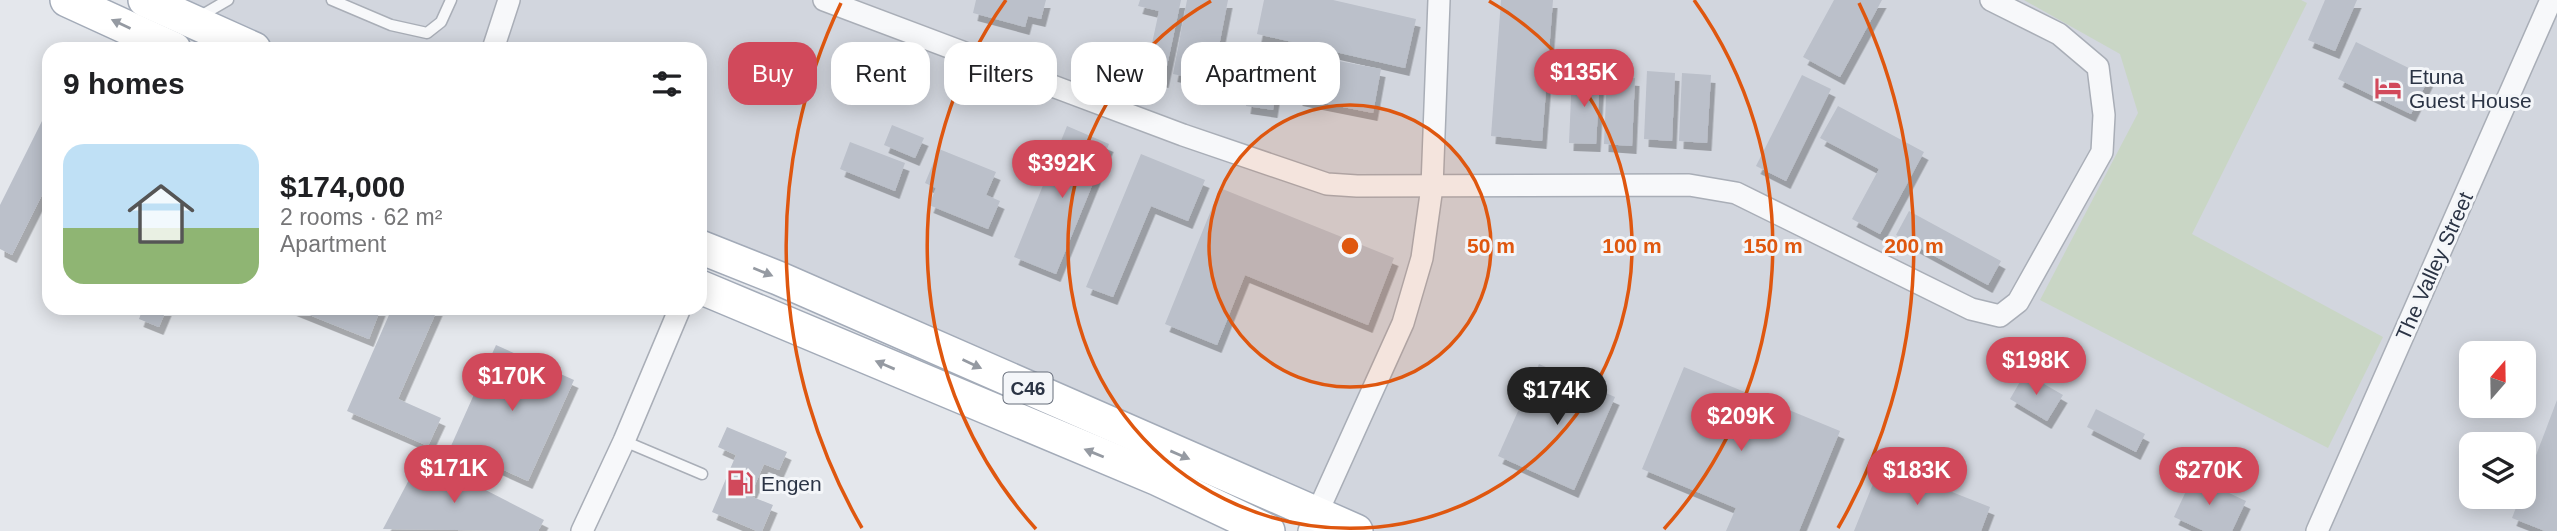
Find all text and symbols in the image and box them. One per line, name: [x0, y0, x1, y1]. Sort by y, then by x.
one-way arrow: [110, 19, 131, 30]
chip: Buy: [728, 42, 817, 105]
chip: Rent: [831, 42, 930, 105]
chip: Filters: [944, 42, 1057, 105]
chip: New: [1071, 42, 1167, 105]
chip: Apartment: [1181, 42, 1340, 105]
pin: $135K: [1535, 50, 1633, 109]
text: $135K: [1550, 59, 1618, 85]
icon: filters: [648, 65, 686, 103]
place label: Etuna Guest House: [2409, 65, 2532, 112]
text: 9 homes: [63, 67, 185, 100]
hotel icon: Etuna Guest House: [2373, 73, 2403, 103]
pin: $392K: [1013, 140, 1111, 200]
text: $392K: [1028, 150, 1096, 176]
text: $174,000: [280, 170, 405, 203]
icon: home: [119, 172, 203, 256]
street label: The Valley Street: [2391, 188, 2477, 344]
text: 2 rooms · 62 m²: [280, 204, 442, 230]
text: Apartment: [280, 231, 386, 257]
centre of rings: [1338, 234, 1362, 258]
text: 50 m: [1467, 234, 1515, 257]
text: 100 m: [1602, 234, 1662, 257]
text: 150 m: [1743, 234, 1803, 257]
text: 200 m: [1884, 234, 1944, 257]
one-way arrow: [753, 266, 774, 277]
pin: $198K: [1987, 338, 2085, 397]
north arrow: [2459, 341, 2536, 418]
map controls: [2459, 341, 2536, 509]
text: $198K: [2002, 347, 2070, 373]
pin: $170K: [463, 354, 561, 413]
one-way arrow: [962, 358, 982, 369]
one-way arrow: [874, 359, 895, 370]
text: $170K: [478, 363, 546, 389]
pin: $174K: [1508, 368, 1606, 427]
road number: C46: [1004, 372, 1052, 404]
text: $174K: [1523, 377, 1591, 403]
pin: $209K: [1692, 393, 1790, 453]
text: $209K: [1707, 403, 1775, 429]
button: layers: [2459, 432, 2536, 509]
pin: $171K: [405, 446, 503, 505]
one-way arrow: [1084, 447, 1105, 458]
pin: $183K: [1868, 448, 1966, 507]
pin: $270K: [2160, 448, 2258, 507]
one-way arrow: [1170, 449, 1190, 461]
text: $171K: [420, 455, 488, 481]
text: $183K: [1883, 457, 1951, 483]
text: $270K: [2175, 457, 2243, 483]
fuel station icon: Engen: [725, 468, 755, 498]
place label: Engen: [761, 472, 822, 495]

